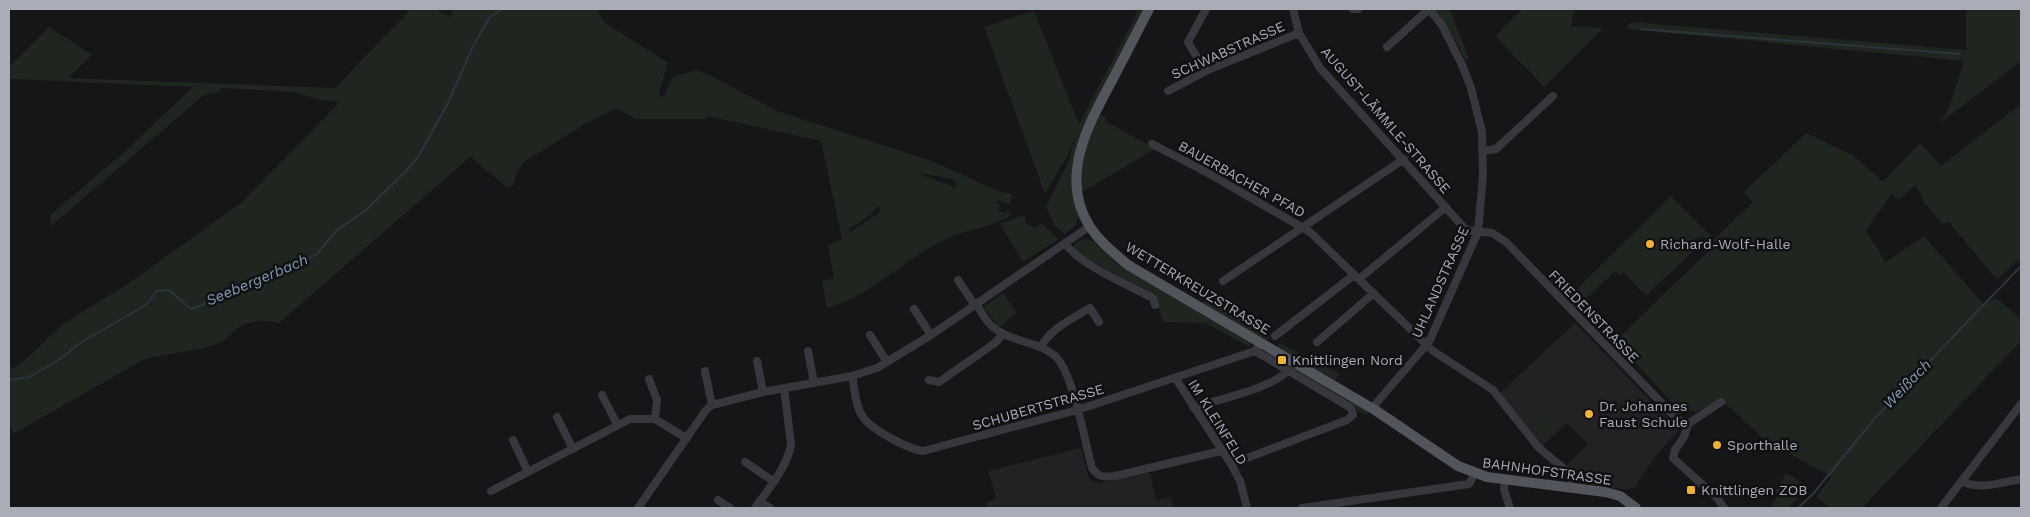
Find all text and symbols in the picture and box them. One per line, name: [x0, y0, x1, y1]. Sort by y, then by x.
street label: SCHWABSTRASSE: [1169, 18, 1287, 82]
street label: AUGUST-LÄMMLE-STRASSE: [1318, 43, 1454, 197]
street label: BAUERBACHER PFAD: [1176, 137, 1308, 221]
street label: UHLANDSTRASSE: [1408, 224, 1472, 340]
place label: Richard-Wolf-Halle: [1660, 236, 1791, 252]
street label: WETTERKREUZSTRASSE: [1123, 238, 1273, 338]
marker: Richard-Wolf-Halle: [1644, 238, 1656, 250]
water label: Seebergerbach: [203, 250, 311, 310]
street label: FRIEDENSTRASSE: [1546, 266, 1642, 366]
place label: Knittlingen Nord: [1292, 352, 1403, 368]
marker: Knittlingen Nord: [1276, 354, 1288, 366]
water label: Weißach: [1879, 356, 1935, 412]
street label: IM KLEINFELD: [1185, 376, 1251, 468]
street label: SCHUBERTSTRASSE: [970, 381, 1106, 433]
place label: Dr. Johannes Faust Schule: [1599, 398, 1688, 430]
marker: Dr. Johannes Faust Schule: [1583, 408, 1595, 420]
place label: Sporthalle: [1727, 437, 1797, 453]
marker: Sporthalle: [1711, 439, 1723, 451]
street label: BAHNHOFSTRASSE: [1481, 454, 1613, 488]
place label: Knittlingen ZOB: [1701, 482, 1807, 498]
marker: Knittlingen ZOB: [1685, 484, 1697, 496]

